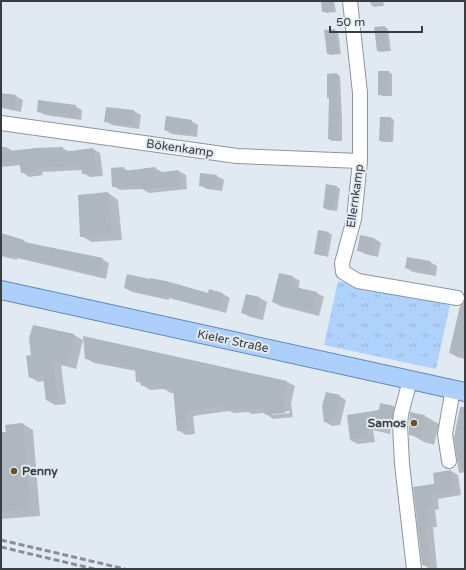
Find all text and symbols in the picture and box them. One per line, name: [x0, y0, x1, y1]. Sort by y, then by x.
scale bar: [330, 8, 422, 34]
text: 50 m: [336, 15, 365, 29]
street label: Bökenkamp: [145, 136, 215, 160]
street label: Ellernkamp: [344, 163, 366, 229]
street label: Kieler Straße: [196, 327, 270, 355]
place label: Samos: [368, 416, 406, 430]
marker: Samos: [409, 418, 419, 428]
place label: Penny: [22, 464, 58, 479]
marker: Penny: [9, 466, 19, 476]

